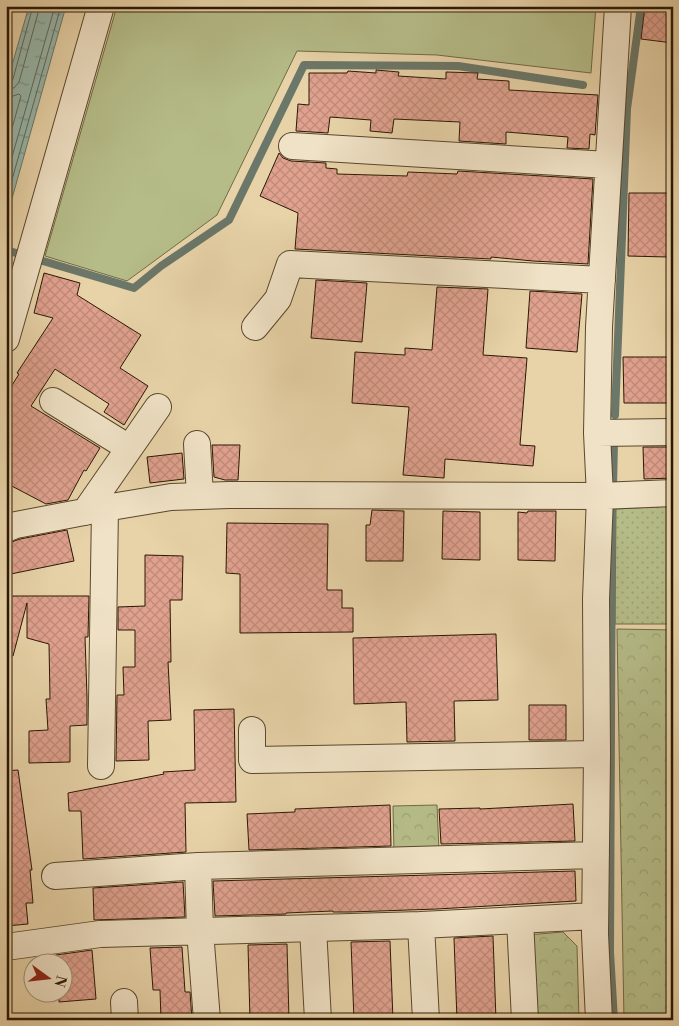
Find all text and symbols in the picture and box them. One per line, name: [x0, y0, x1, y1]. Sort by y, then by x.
north arrow: [22, 954, 72, 1004]
text: N: [49, 973, 70, 989]

